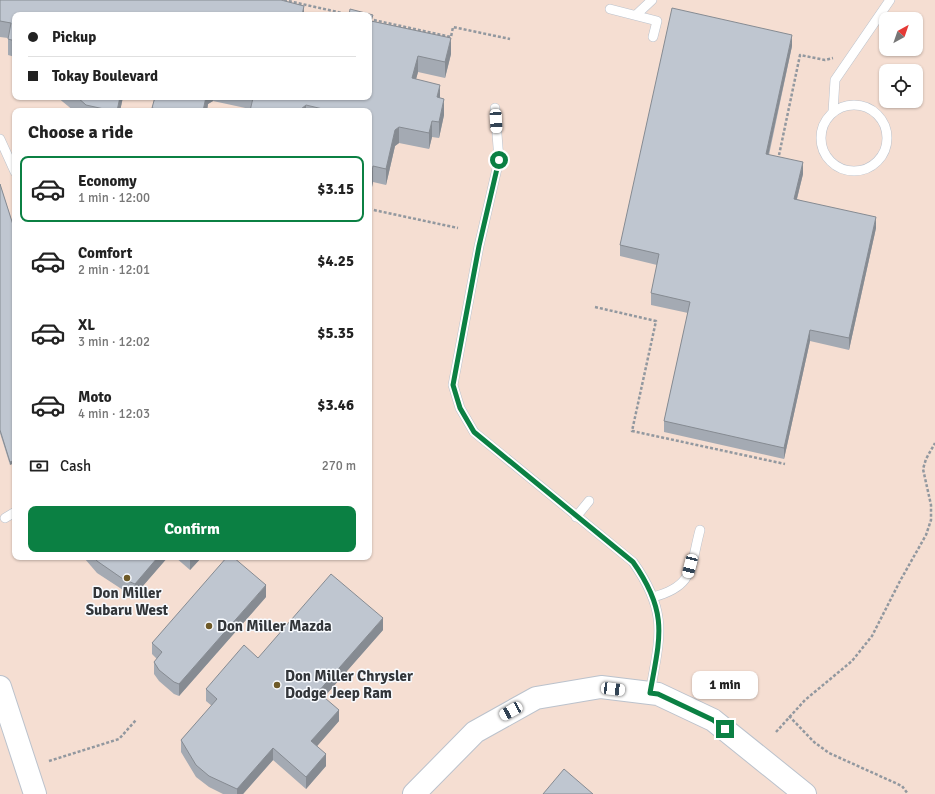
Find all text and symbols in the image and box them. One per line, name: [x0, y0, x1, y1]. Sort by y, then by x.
north arrow: [879, 12, 923, 56]
map controls: [879, 12, 923, 108]
text: Pickup: [52, 28, 96, 46]
button: locate: [879, 64, 923, 108]
text: Tokay Boulevard: [52, 67, 158, 85]
car: [489, 109, 503, 133]
text: Choose a ride: [28, 121, 133, 143]
route start: [490, 151, 508, 169]
icon: car: [30, 171, 66, 207]
text: Economy: [78, 172, 137, 190]
text: $3.15: [317, 180, 354, 198]
text: 1 min · 12:00: [78, 190, 150, 206]
icon: car: [30, 243, 66, 279]
text: Comfort: [78, 244, 132, 262]
text: $4.25: [317, 252, 354, 270]
text: 2 min · 12:01: [78, 262, 150, 278]
icon: car: [30, 315, 66, 351]
text: XL: [78, 316, 95, 334]
text: $5.35: [317, 324, 354, 342]
text: 3 min · 12:02: [78, 334, 150, 350]
icon: car: [30, 387, 66, 423]
text: Moto: [78, 388, 112, 406]
text: $3.46: [317, 396, 354, 414]
text: 4 min · 12:03: [78, 406, 150, 422]
icon: cash: [28, 455, 50, 477]
text: Cash: [60, 457, 91, 475]
text: 270 m: [322, 458, 356, 474]
button: Confirm: [28, 506, 356, 552]
car: [681, 553, 699, 579]
marker: Don Miller Subaru West: [122, 573, 132, 583]
place label: Don Miller Subaru West: [86, 584, 169, 619]
place label: Don Miller Mazda: [217, 617, 332, 635]
marker: Don Miller Mazda: [204, 621, 214, 631]
place label: Don Miller Chrysler Dodge Jeep Ram: [285, 667, 413, 702]
callout: 1 min: [692, 671, 758, 699]
text: 1 min: [709, 677, 741, 693]
marker: Don Miller Chrysler Dodge Jeep Ram: [272, 680, 282, 690]
car: [600, 682, 626, 696]
car: [498, 700, 524, 722]
route end: [716, 720, 734, 738]

